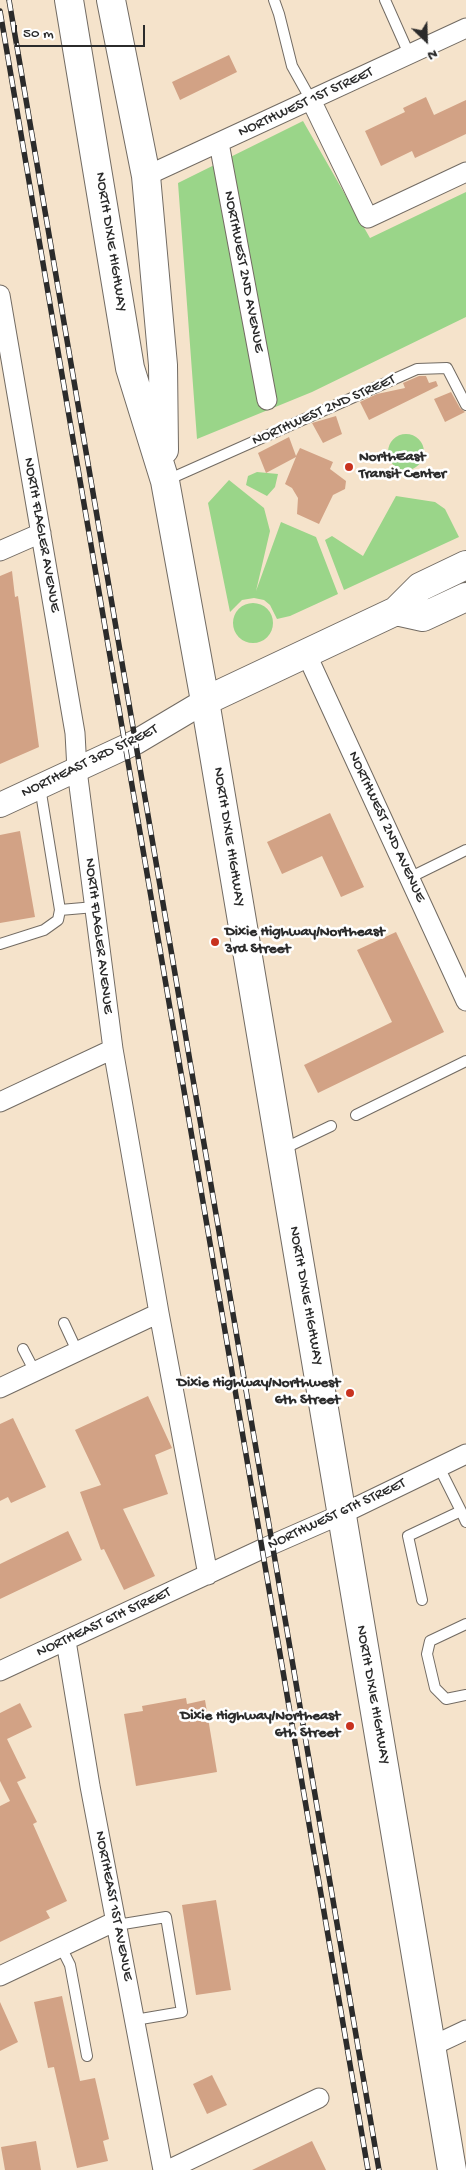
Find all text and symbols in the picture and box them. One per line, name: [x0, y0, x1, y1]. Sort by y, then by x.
scale bar: [18, 15, 148, 47]
north arrow: [401, 15, 451, 65]
text: 50 m: [23, 25, 54, 43]
text: N: [425, 45, 440, 64]
street label: NORTHWEST 1ST STREET: [236, 64, 376, 142]
street label: NORTH DIXIE HIGHWAY: [90, 171, 130, 313]
street label: NORTHWEST 2ND AVENUE: [218, 190, 268, 354]
street label: NORTHWEST 2ND STREET: [250, 371, 398, 451]
place label: NorthEast Transit Center: [359, 449, 446, 484]
street label: NORTH FLAGLER AVENUE: [19, 456, 63, 614]
marker: NorthEast Transit Center: [343, 461, 355, 473]
street label: NORTHEAST 3RD STREET: [19, 721, 161, 803]
street label: NORTHWEST 2ND AVENUE: [343, 749, 429, 905]
street label: NORTH DIXIE HIGHWAY: [208, 766, 248, 908]
street label: NORTH FLAGLER AVENUE: [80, 857, 116, 1015]
place label: Dixie Highway/Northeast 3rd Street: [225, 924, 385, 959]
marker: Dixie Highway/Northeast 3rd Street: [209, 936, 221, 948]
street label: NORTH DIXIE HIGHWAY: [284, 1225, 326, 1367]
place label: Dixie Highway/Northwest 6th Street: [177, 1375, 340, 1410]
marker: Dixie Highway/Northwest 6th Street: [344, 1387, 356, 1399]
street label: NORTHWEST 6TH STREET: [265, 1475, 409, 1555]
street label: NORTHEAST 6TH STREET: [34, 1584, 174, 1662]
street label: NORTH DIXIE HIGHWAY: [351, 1624, 393, 1766]
place label: Dixie Highway/Northeast 6th Street: [180, 1708, 340, 1743]
marker: Dixie Highway/Northeast 6th Street: [344, 1720, 356, 1732]
street label: NORTHEAST 1ST AVENUE: [90, 1830, 136, 1982]

